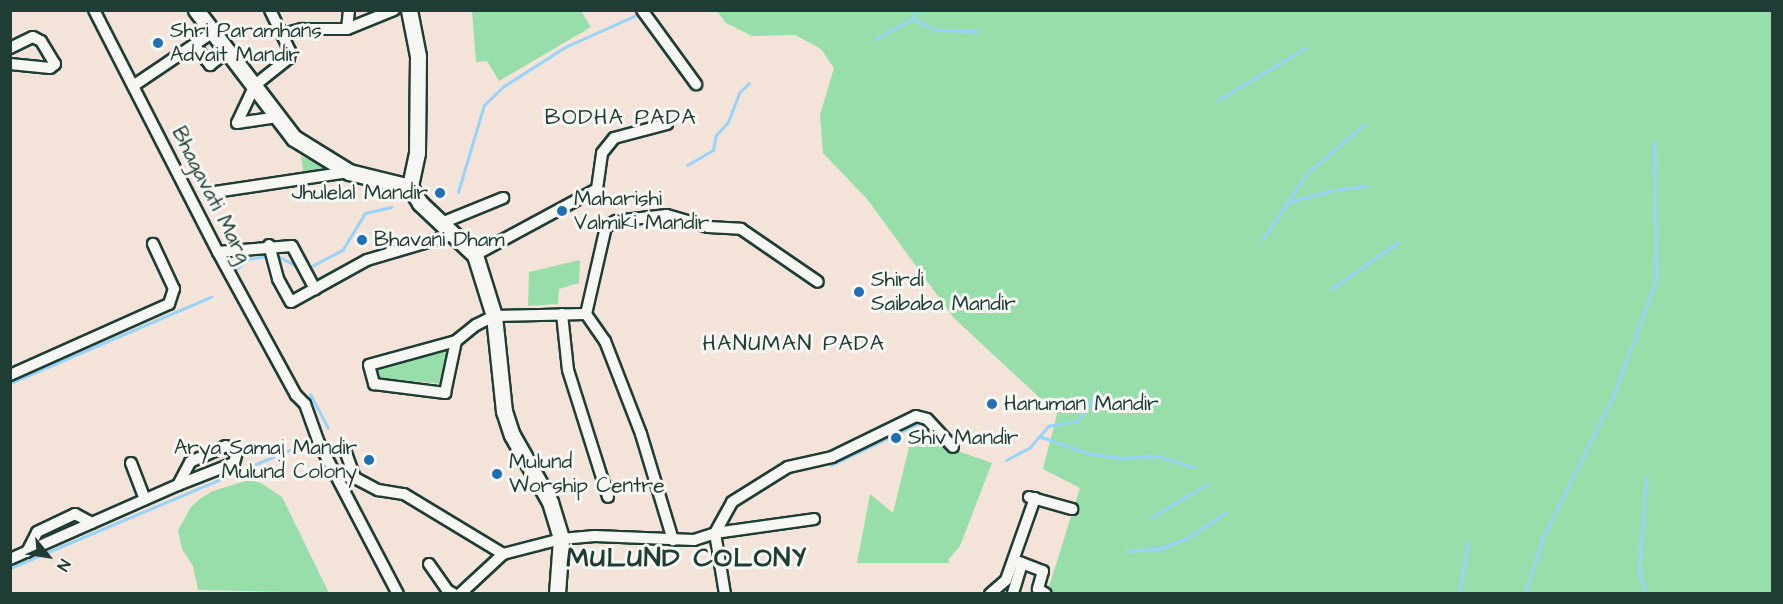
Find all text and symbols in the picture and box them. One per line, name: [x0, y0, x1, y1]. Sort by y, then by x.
place label: Shri Paramhans Advait Mandir: [170, 18, 322, 68]
marker: Shri Paramhans Advait Mandir: [151, 36, 165, 50]
district label: BODHA PADA: [545, 105, 697, 131]
street label: Bhagavati Marg: [166, 123, 256, 267]
place label: Jhulelal Mandir: [291, 180, 428, 206]
marker: Jhulelal Mandir: [433, 186, 447, 200]
place label: Maharishi Valmiki Mandir: [574, 186, 709, 236]
marker: Maharishi Valmiki Mandir: [555, 204, 569, 218]
place label: Bhavani Dham: [374, 227, 505, 253]
marker: Bhavani Dham: [355, 233, 369, 247]
place label: Shirdi Saibaba Mandir: [871, 267, 1016, 317]
marker: Shirdi Saibaba Mandir: [852, 285, 866, 299]
district label: HANUMAN PADA: [703, 331, 885, 357]
place label: Hanuman Mandir: [1004, 391, 1159, 417]
marker: Hanuman Mandir: [985, 397, 999, 411]
place label: Shiv Mandir: [908, 425, 1018, 451]
marker: Shiv Mandir: [889, 431, 903, 445]
place label: Arya Samaj Mandir Mulund Colony: [174, 435, 357, 485]
place label: Mulund Worship Centre: [509, 449, 665, 499]
marker: Arya Samaj Mandir Mulund Colony: [362, 453, 376, 467]
marker: Mulund Worship Centre: [490, 467, 504, 481]
north arrow: [18, 526, 78, 586]
district label: MULUND COLONY: [566, 543, 808, 575]
text: N: [52, 555, 76, 575]

